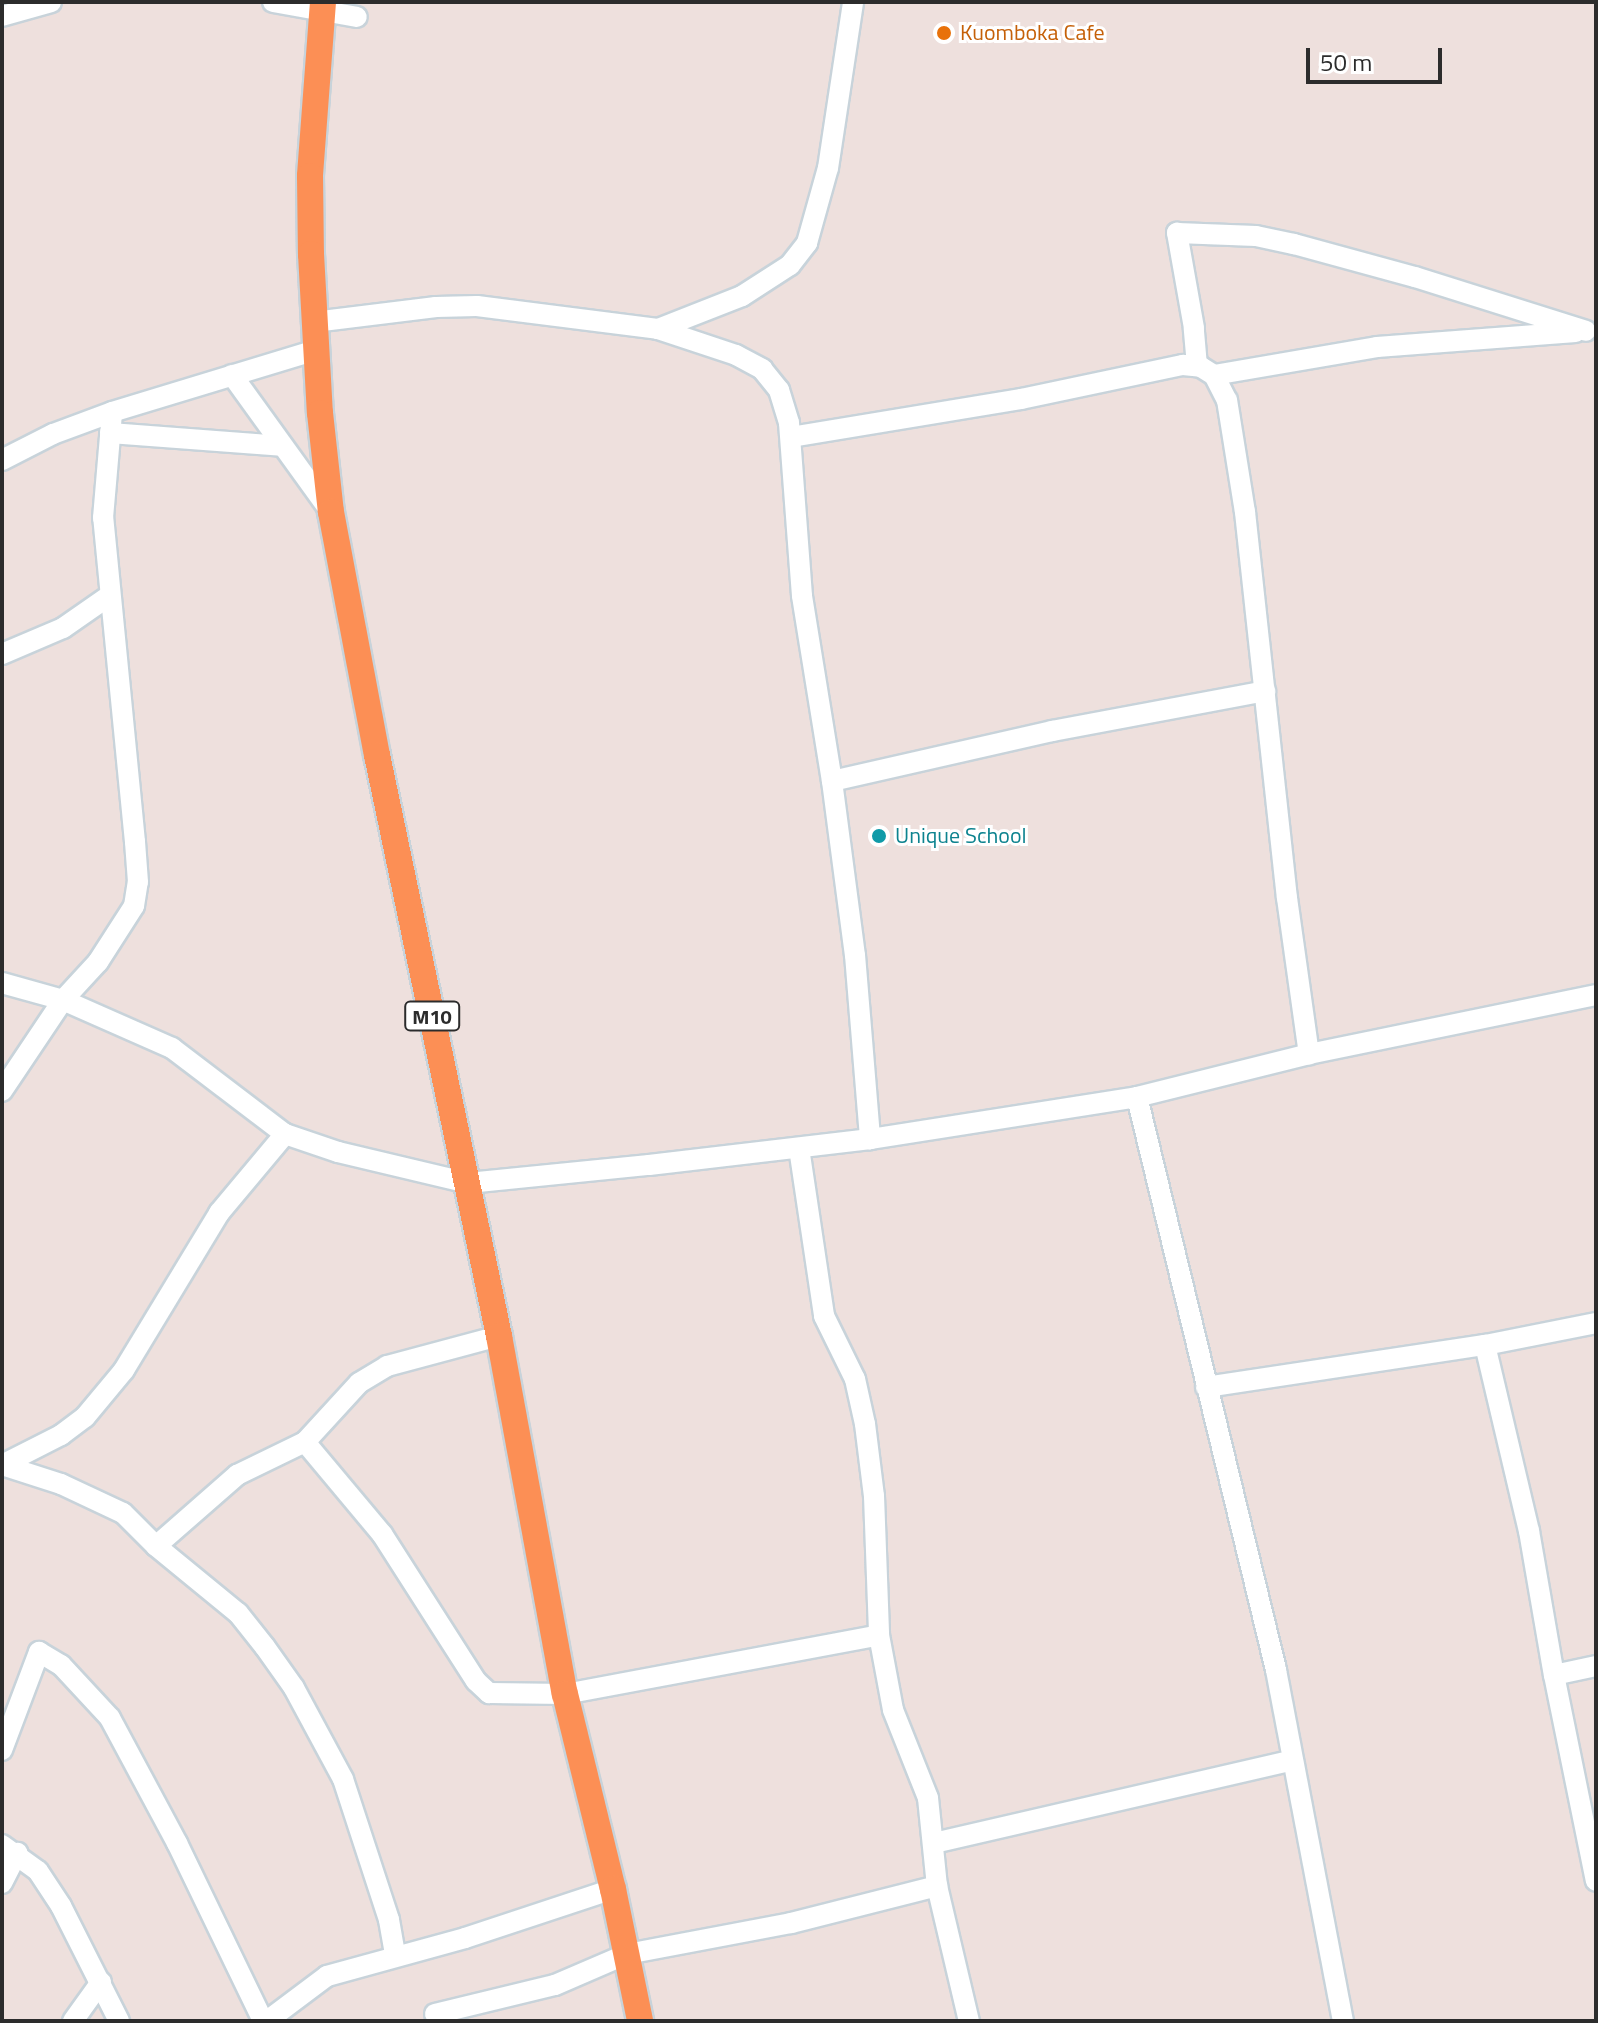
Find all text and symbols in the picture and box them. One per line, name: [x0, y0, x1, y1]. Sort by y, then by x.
place label: Kuomboka Cafe: [960, 20, 1105, 46]
marker: Kuomboka Cafe: [935, 24, 953, 42]
scale bar: [1310, 32, 1446, 82]
text: 50 m: [1320, 44, 1372, 80]
place label: Unique School: [895, 823, 1027, 849]
marker: Unique School: [870, 827, 888, 845]
road number: M10: [404, 1000, 460, 1032]

